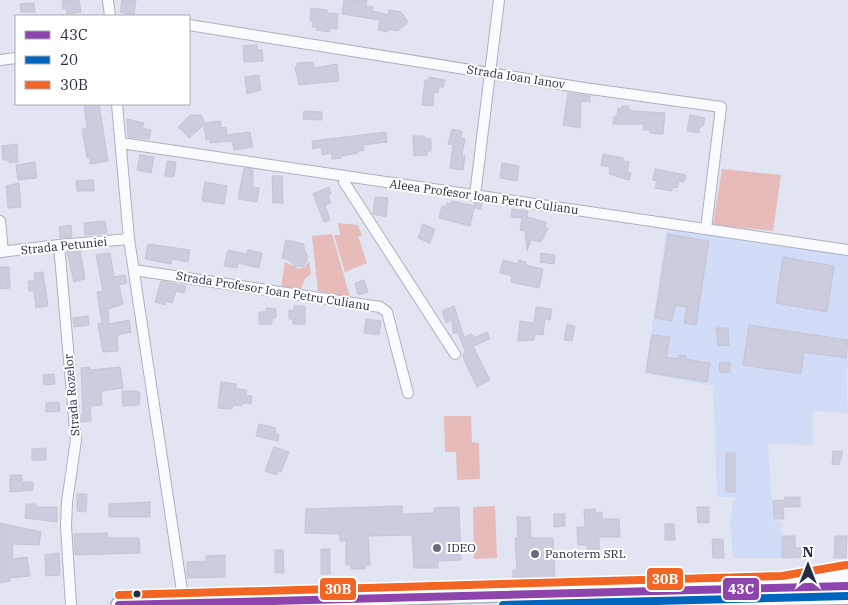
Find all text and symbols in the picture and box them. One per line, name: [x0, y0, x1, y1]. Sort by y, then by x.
legend: [15, 15, 190, 105]
text: 43C: [60, 25, 88, 44]
text: 20: [60, 50, 78, 69]
street label: Strada Ioan Ianov: [466, 61, 567, 92]
text: 30B: [60, 75, 88, 94]
street label: Aleea Profesor Ioan Petru Culianu: [389, 176, 580, 217]
street label: Strada Petuniei: [20, 233, 108, 257]
street label: Strada Profesor Ioan Petru Culianu: [175, 268, 372, 313]
street label: Strada Rozelor: [60, 353, 83, 437]
place label: IDEO: [447, 540, 476, 555]
north arrow: [783, 540, 833, 590]
marker: IDEO: [431, 542, 443, 554]
text: N: [802, 543, 814, 561]
place label: Panoterm SRL: [545, 546, 626, 561]
marker: Panoterm SRL: [529, 548, 541, 560]
line badge: 30B: [646, 567, 684, 591]
text: 30B: [652, 570, 678, 588]
line badge: 30B: [319, 577, 357, 601]
line badge: 43C: [722, 577, 760, 601]
text: 30B: [325, 580, 351, 598]
text: 43C: [728, 580, 754, 598]
unlabelled marker: [132, 589, 142, 599]

